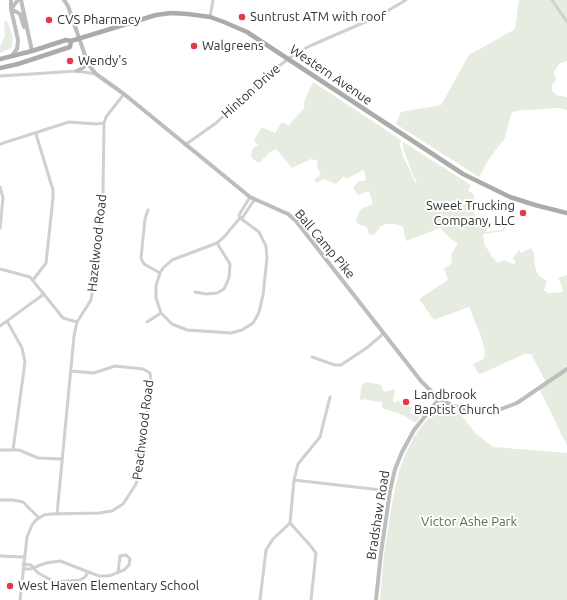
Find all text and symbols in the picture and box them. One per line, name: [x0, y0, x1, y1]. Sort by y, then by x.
place label: Suntrust ATM with roof: [250, 9, 386, 25]
place label: CVS Pharmacy: [57, 12, 140, 28]
marker: Suntrust ATM with roof: [237, 12, 247, 22]
marker: CVS Pharmacy: [44, 15, 54, 25]
place label: Walgreens: [202, 38, 264, 54]
marker: Walgreens: [189, 41, 199, 51]
street label: Western Avenue: [287, 42, 375, 108]
place label: Wendy's: [78, 53, 127, 69]
marker: Wendy's: [65, 56, 75, 66]
street label: Hinton Drive: [218, 61, 284, 121]
street label: Hazelwood Road: [84, 193, 110, 293]
place label: Sweet Trucking Company, LLC: [426, 198, 515, 229]
street label: Ball Camp Pike: [291, 206, 359, 282]
marker: Sweet Trucking Company, LLC: [518, 208, 528, 218]
street label: Peachwood Road: [129, 379, 157, 481]
place label: Landbrook Baptist Church: [414, 387, 500, 418]
marker: Landbrook Baptist Church: [401, 397, 411, 407]
street label: Bradshaw Road: [363, 469, 393, 561]
park label: Victor Ashe Park: [421, 514, 517, 530]
place label: West Haven Elementary School: [18, 578, 199, 594]
marker: West Haven Elementary School: [5, 581, 15, 591]

